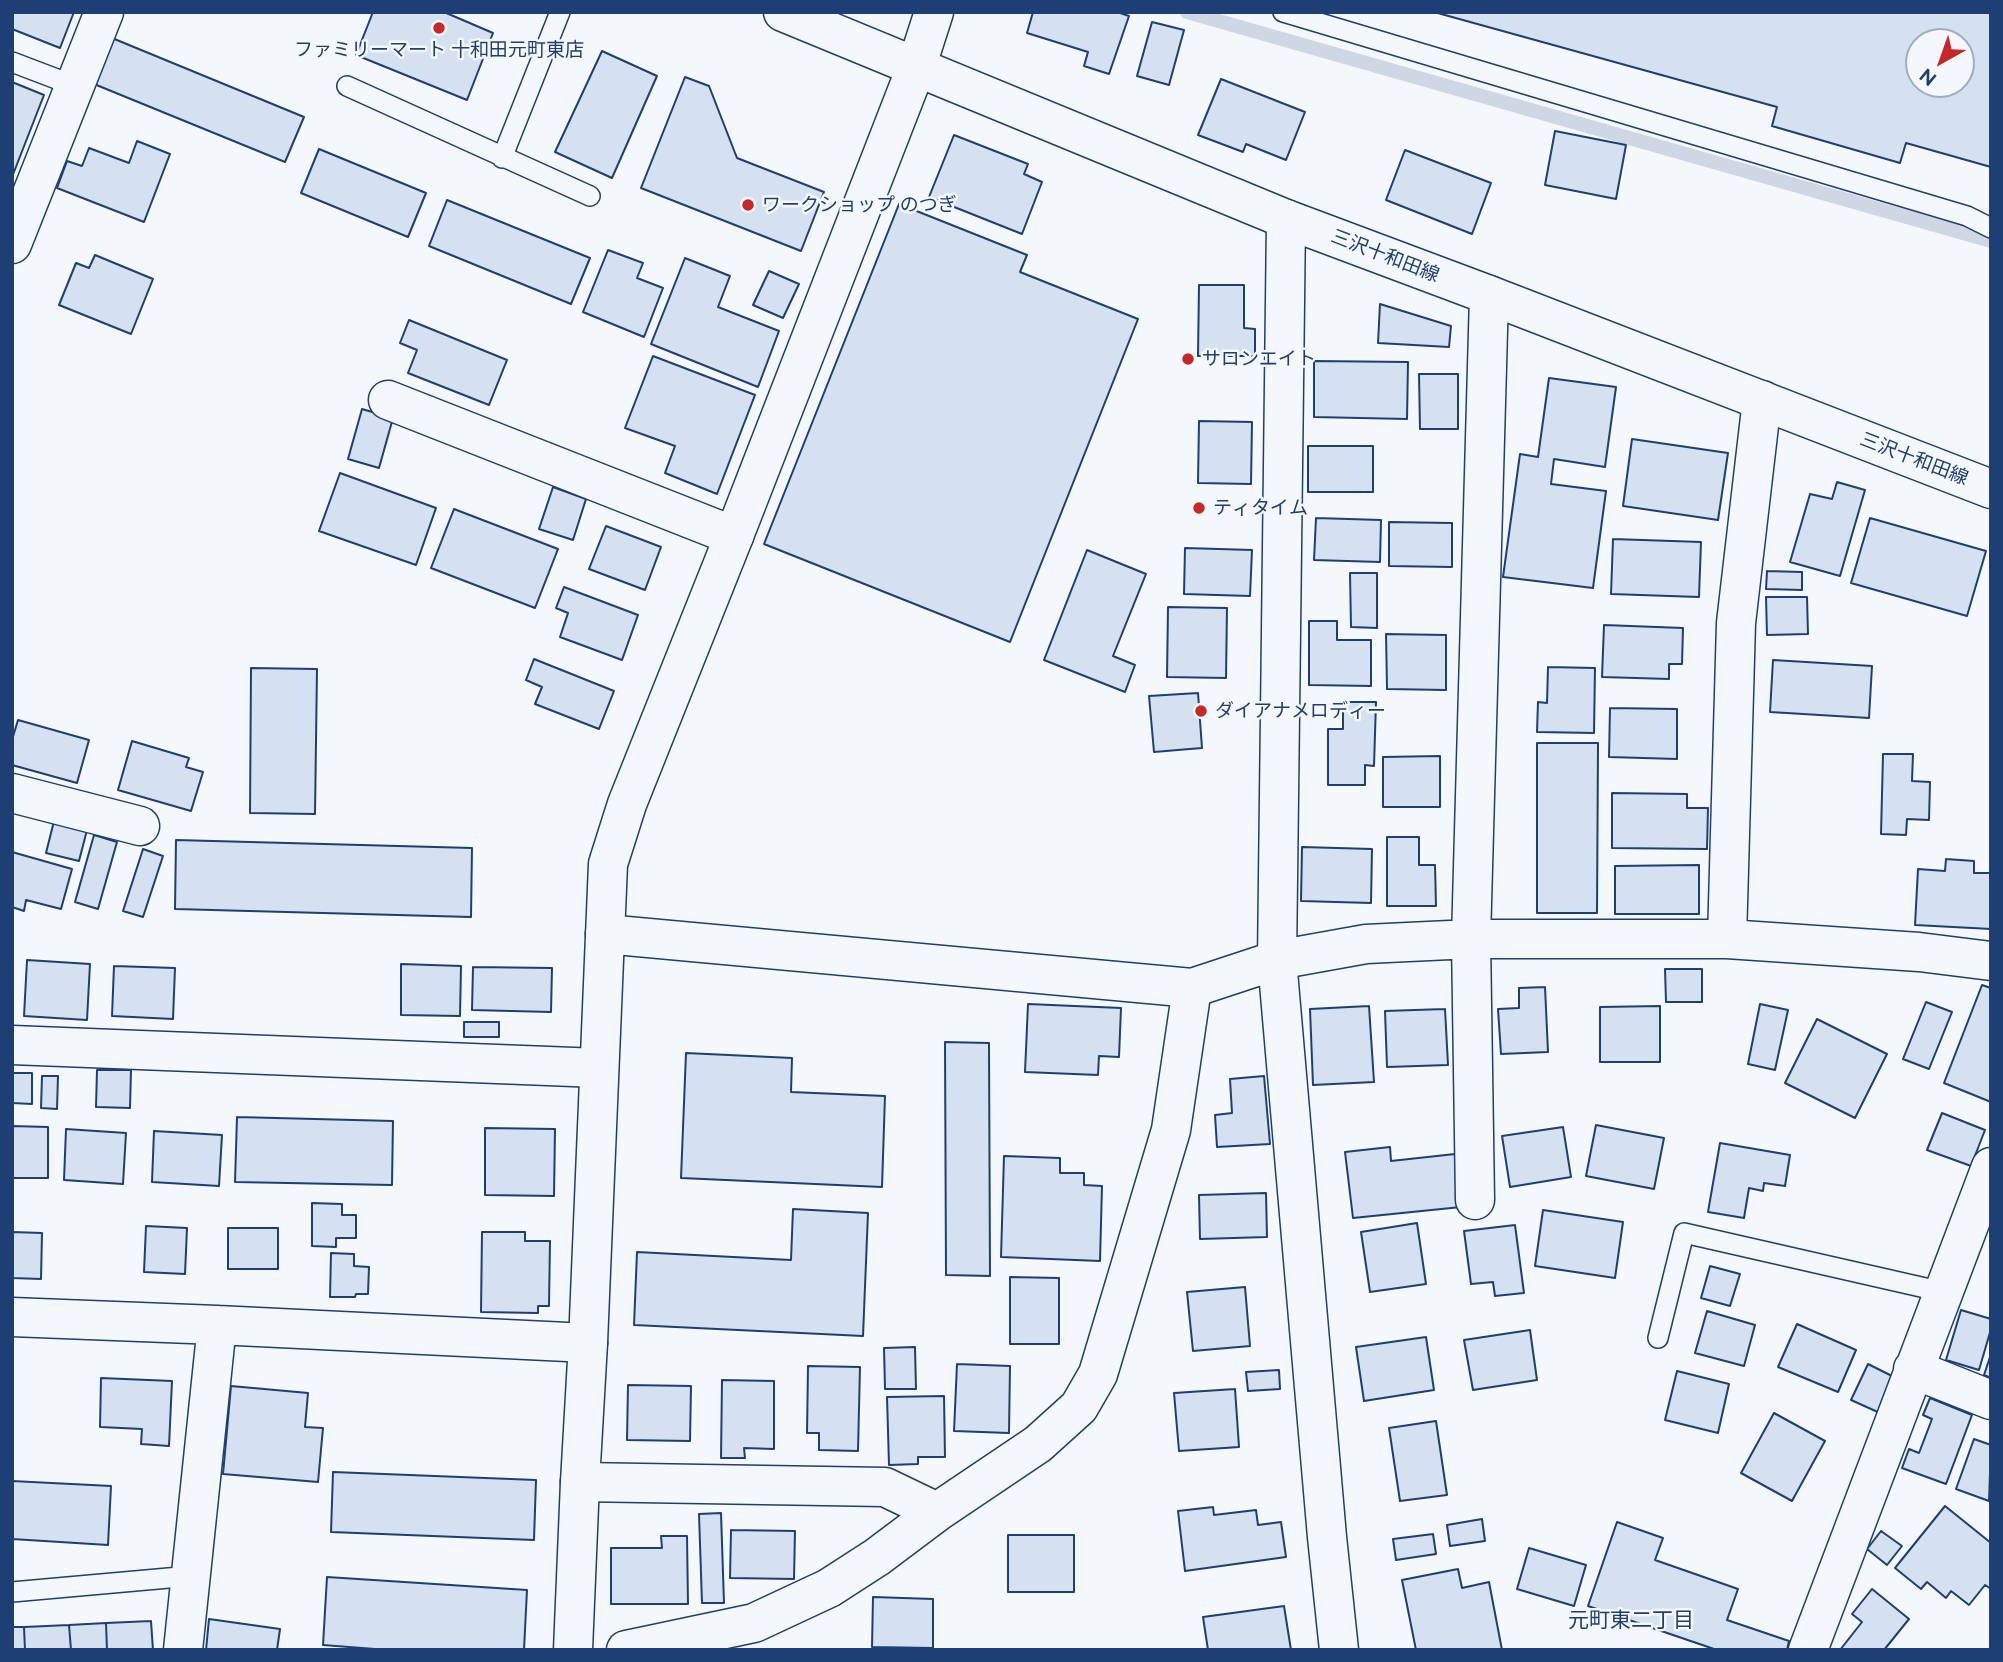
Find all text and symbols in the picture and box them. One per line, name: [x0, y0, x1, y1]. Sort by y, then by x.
marker: ファミリーマート 十和田元町東店: [431, 20, 447, 36]
north arrow: [1905, 28, 1975, 98]
place label: ファミリーマート 十和田元町東店: [294, 39, 584, 61]
text: N: [1915, 64, 1940, 91]
place label: ワークショップ のつぎ: [762, 194, 957, 216]
marker: ワークショップ のつぎ: [740, 197, 756, 213]
street label: 三沢十和田線: [1328, 225, 1442, 287]
place label: サロンエイト: [1202, 348, 1316, 370]
marker: サロンエイト: [1180, 351, 1196, 367]
street label: 三沢十和田線: [1857, 428, 1971, 490]
place label: ティタイム: [1213, 497, 1308, 519]
marker: ティタイム: [1191, 500, 1207, 516]
place label: ダイアナメロディー: [1215, 700, 1386, 722]
marker: ダイアナメロディー: [1193, 703, 1209, 719]
district label: 元町東二丁目: [1568, 1608, 1694, 1634]

